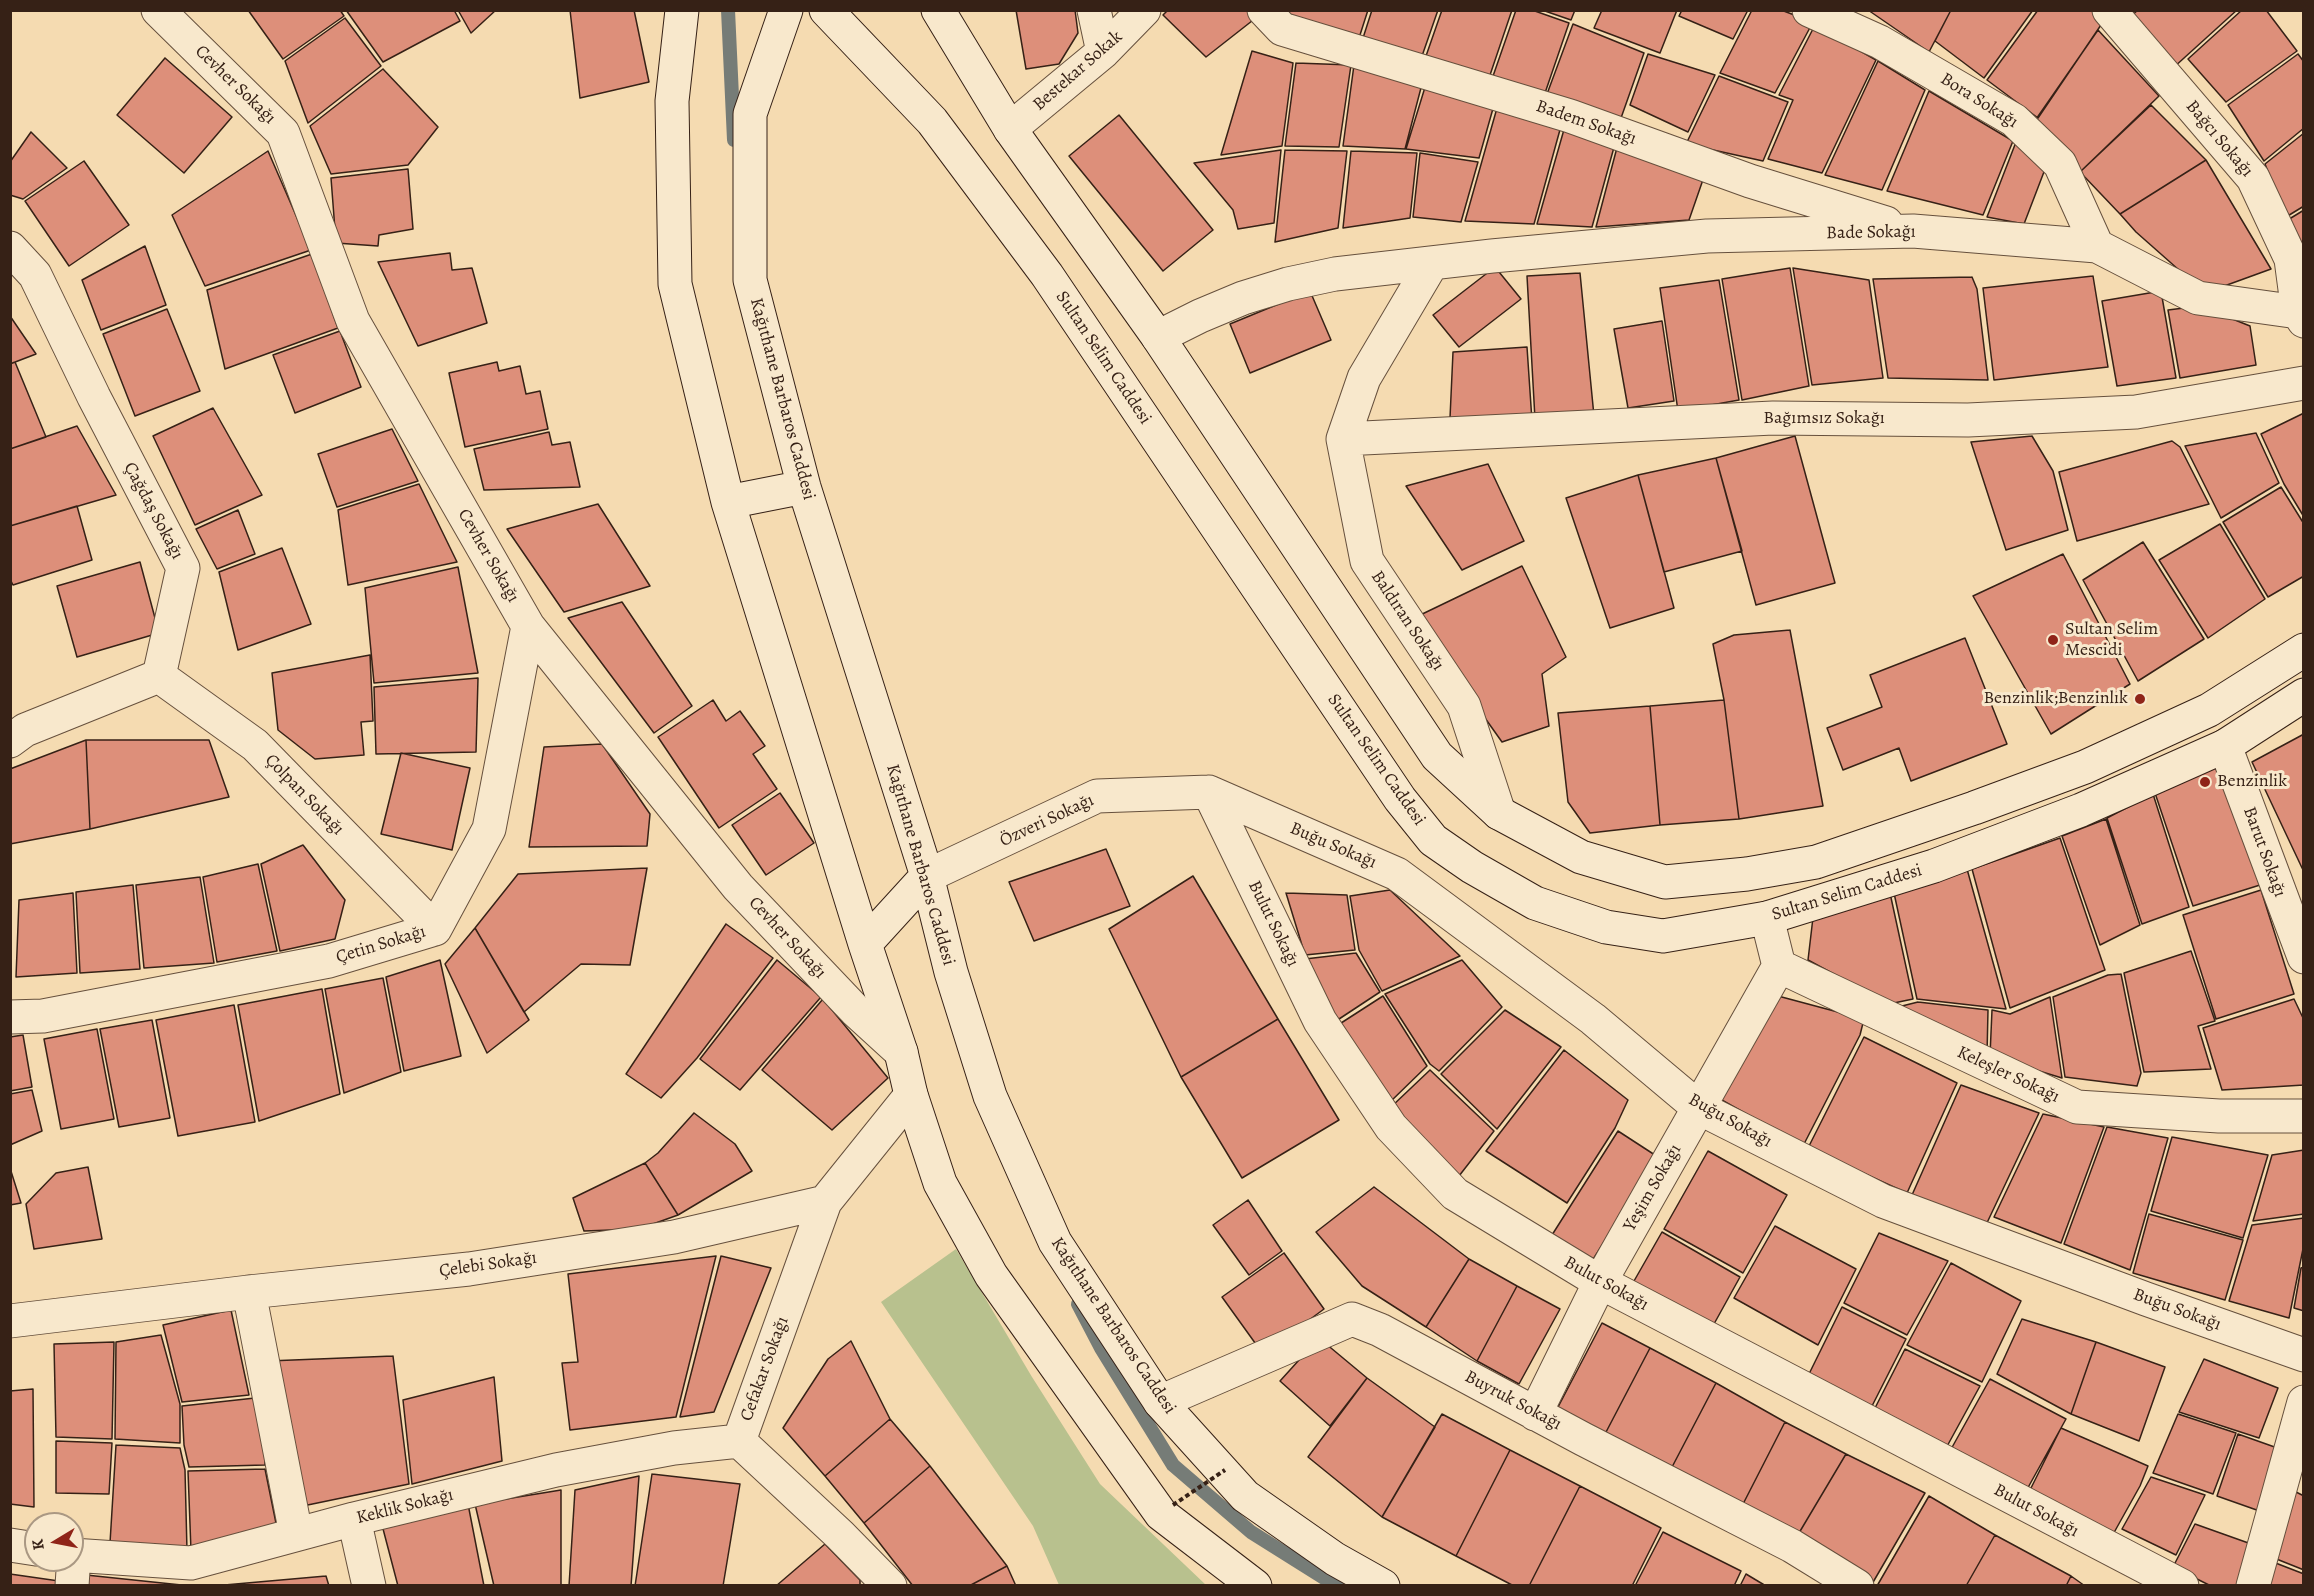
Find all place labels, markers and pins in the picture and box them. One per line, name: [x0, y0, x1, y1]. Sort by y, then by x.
place label: Sultan Selim Mescidi: [2065, 619, 2158, 662]
marker: Sultan Selim Mescidi: [2046, 633, 2060, 647]
place label: Benzinlik;Benzinlık: [1983, 688, 2128, 710]
marker: Benzinlik;Benzinlık: [2133, 692, 2147, 706]
place label: Benzinlik: [2217, 771, 2287, 793]
marker: Benzinlik: [2198, 775, 2212, 789]

